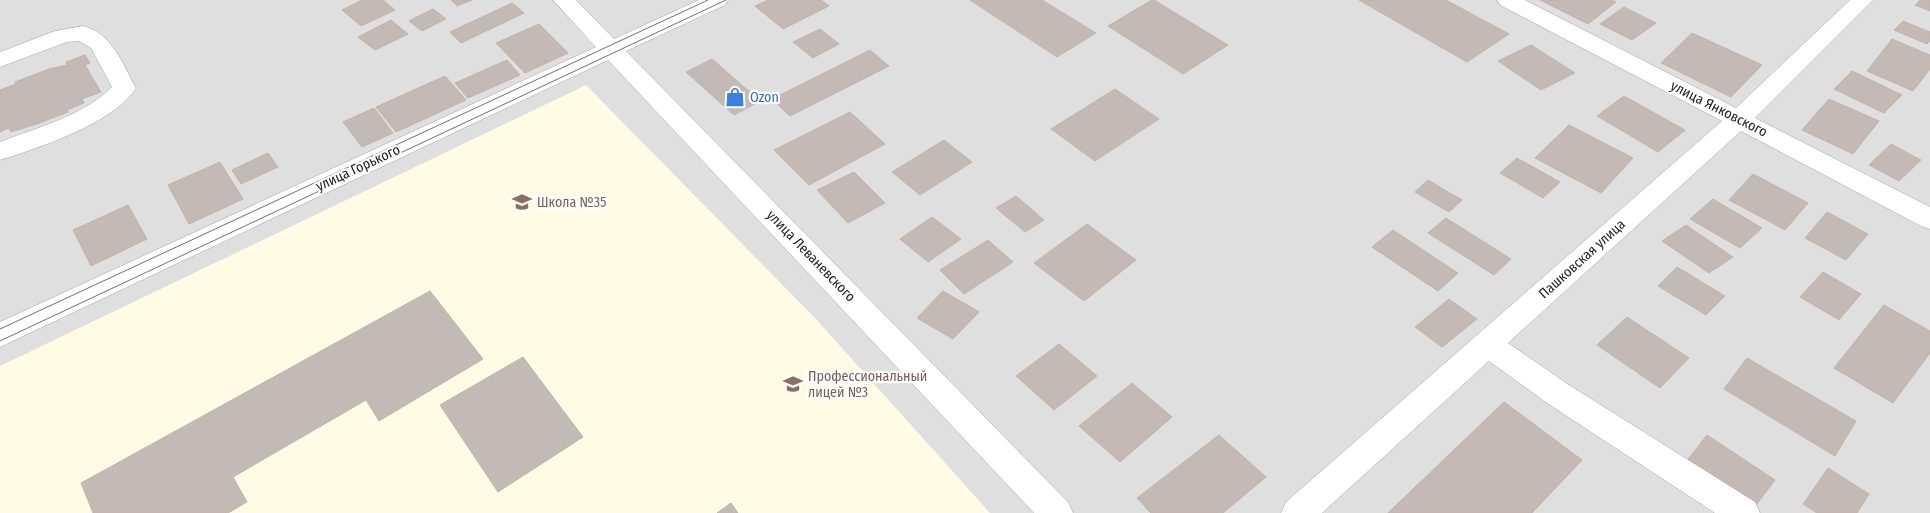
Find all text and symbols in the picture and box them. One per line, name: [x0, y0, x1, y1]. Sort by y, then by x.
street label: улица Янковского: [1668, 77, 1770, 141]
shop icon: Ozon: [724, 86, 746, 108]
place label: Ozon: [750, 89, 779, 106]
street label: улица Горького: [313, 141, 403, 195]
school or university icon: Школа №35: [511, 191, 533, 213]
place label: Школа №35: [537, 194, 606, 211]
street label: улица Леваневского: [763, 207, 859, 305]
street label: Пашковская улица: [1535, 216, 1629, 302]
place label: Профессиональный лицей №3: [808, 368, 927, 401]
school or university icon: Профессиональный лицей №3: [782, 373, 804, 395]

